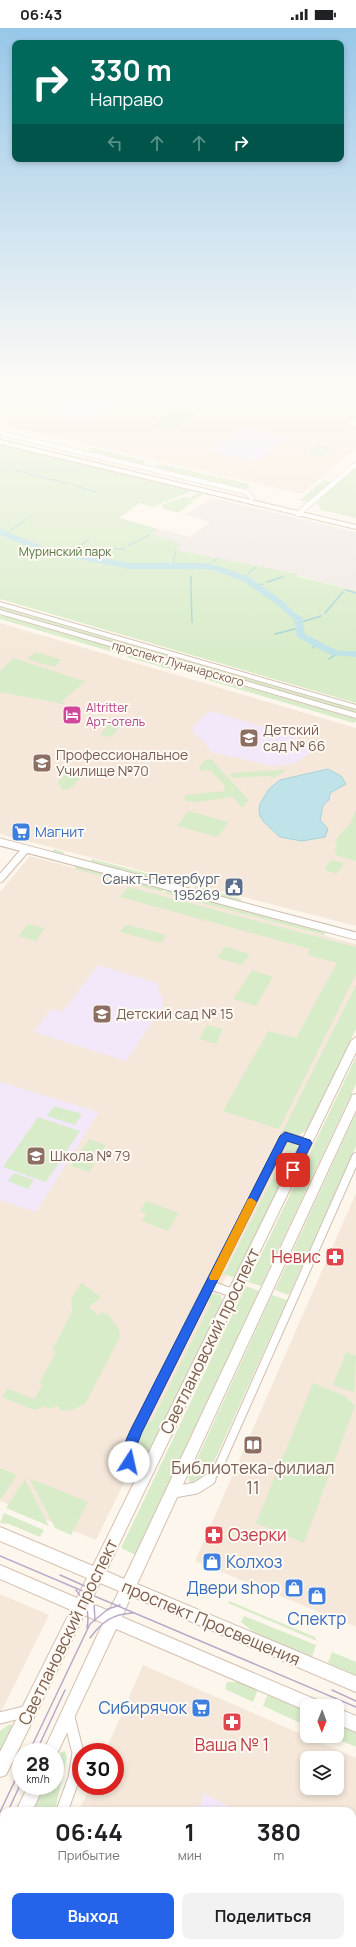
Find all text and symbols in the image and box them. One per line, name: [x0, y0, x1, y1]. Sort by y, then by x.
text: 06:43: [20, 4, 62, 25]
text: 330 m: [90, 51, 172, 89]
icon: right: [24, 56, 76, 108]
text: Направо: [90, 87, 164, 111]
icon: left: [104, 132, 126, 154]
icon: ahead: [146, 132, 168, 154]
icon: ahead: [188, 132, 210, 154]
icon: right: [230, 132, 252, 154]
park label: Муринский парк: [19, 543, 112, 560]
street label: проспект Луначарского: [110, 636, 246, 691]
place label: Altritter Арт-отель: [86, 699, 145, 730]
hotel icon: Altritter Арт-отель: [61, 704, 83, 726]
place label: Детский сад № 66: [263, 720, 325, 755]
school or university icon: Детский сад № 66: [238, 727, 260, 749]
place label: Профессиональное Училище №70: [56, 745, 188, 780]
school or university icon: Профессиональное Училище №70: [31, 752, 53, 774]
supermarket icon: Магнит: [10, 821, 32, 843]
place label: Магнит: [35, 822, 84, 841]
place label: Санкт-Петербург 195269: [103, 869, 220, 904]
public building icon: Санкт-Петербург 195269: [223, 876, 245, 898]
school or university icon: Детский сад № 15: [91, 1003, 113, 1025]
place label: Детский сад № 15: [116, 1004, 233, 1023]
school or university icon: Школа № 79: [25, 1145, 47, 1167]
place label: Школа № 79: [50, 1146, 130, 1165]
pin: [276, 1153, 310, 1187]
icon: arrive: [282, 1159, 304, 1181]
street label: Светлановский проспект: [154, 1244, 265, 1438]
place label: Невис: [271, 1245, 321, 1268]
pharmacy icon: Невис: [324, 1246, 346, 1268]
library icon: Библиотека-филиал 11: [242, 1434, 264, 1456]
position arrow: [108, 1441, 150, 1483]
place label: Библиотека-филиал 11: [171, 1456, 335, 1499]
place label: Озерки: [228, 1523, 287, 1546]
pharmacy icon: Озерки: [203, 1524, 225, 1546]
street label: Светлановский проспект: [12, 1535, 123, 1729]
place label: Колхоз: [226, 1550, 282, 1573]
shop icon: Колхоз: [201, 1551, 223, 1573]
street label: проспект Просвещения: [118, 1575, 304, 1671]
place label: Двери shop: [186, 1576, 280, 1599]
shop icon: Двери shop: [283, 1577, 305, 1599]
shop icon: Спектр: [306, 1585, 328, 1607]
place label: Спектр: [288, 1607, 346, 1630]
place label: Сибирячок: [98, 1696, 188, 1719]
supermarket icon: Сибирячок: [190, 1697, 212, 1719]
north arrow: [300, 1699, 344, 1743]
map controls: [300, 1699, 344, 1795]
pharmacy icon: Ваша № 1: [221, 1711, 243, 1733]
place label: Ваша № 1: [195, 1733, 269, 1756]
speed limit sign: 30: [72, 1743, 124, 1795]
text: 28: [26, 1750, 50, 1777]
button: layers: [300, 1751, 344, 1795]
text: km/h: [26, 1772, 50, 1786]
text: 06:44: [55, 1815, 123, 1848]
text: 1: [184, 1815, 195, 1848]
text: 380: [257, 1815, 301, 1848]
text: Прибытие: [58, 1846, 120, 1864]
text: мин: [178, 1846, 202, 1864]
text: m: [273, 1846, 284, 1864]
button: Выход: [12, 1893, 174, 1939]
button: Поделиться: [182, 1893, 344, 1939]

